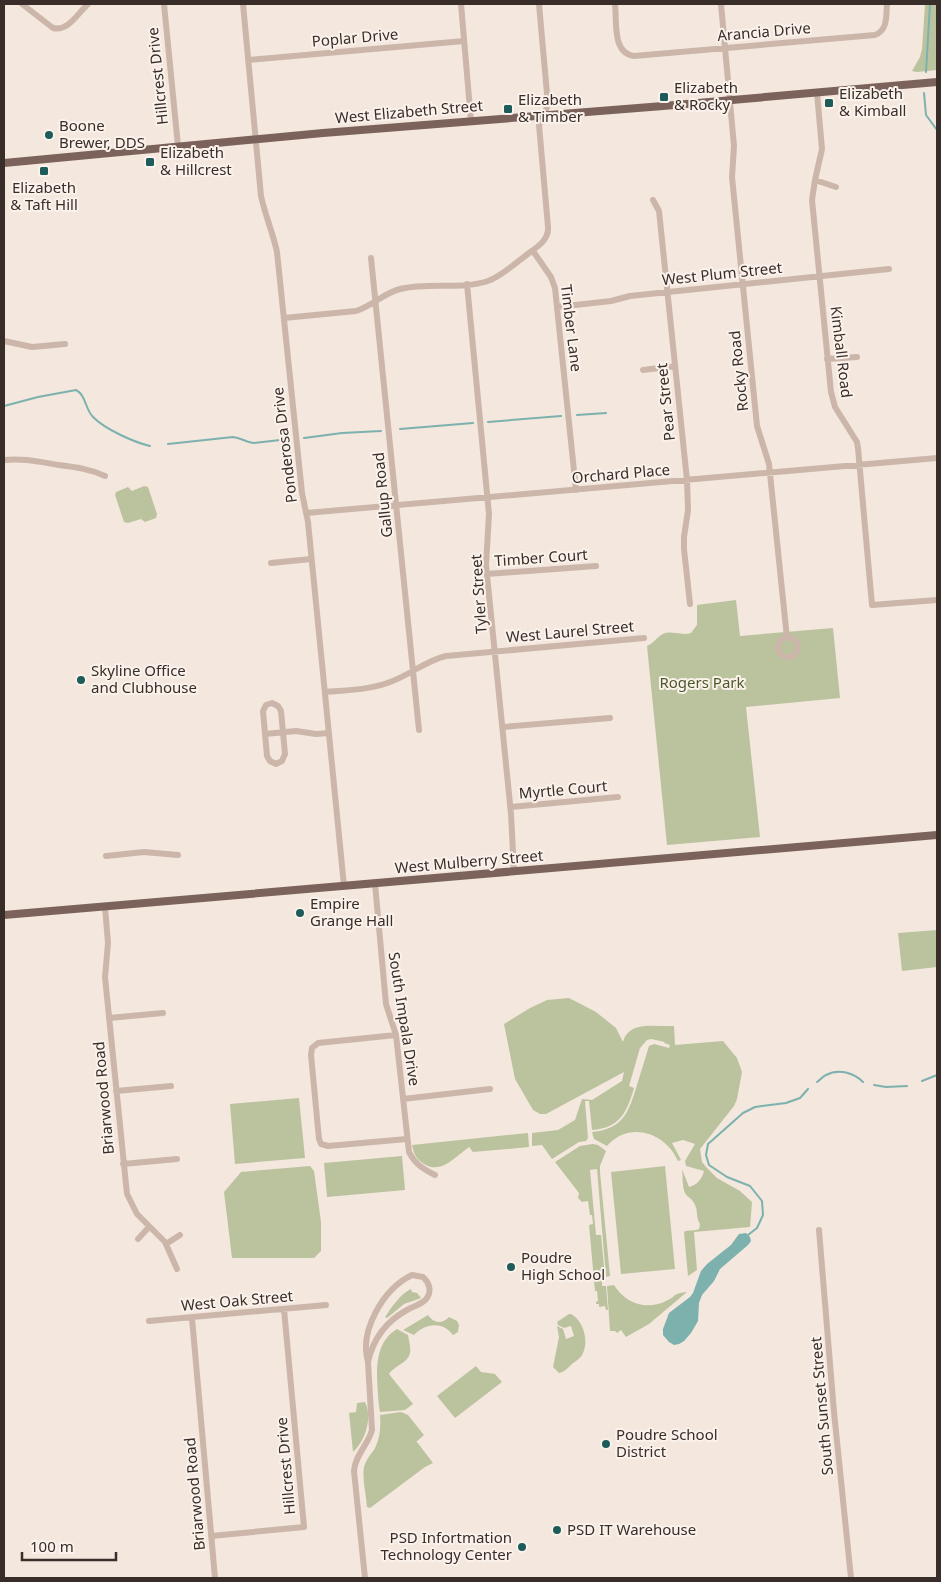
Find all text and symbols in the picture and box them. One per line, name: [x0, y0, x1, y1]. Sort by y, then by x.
street label: Arancia Drive: [716, 17, 811, 45]
street label: Poplar Drive: [311, 23, 399, 51]
street label: Hillcrest Drive: [142, 26, 172, 126]
place label: Elizabeth & Rocky: [674, 77, 738, 114]
place label: Elizabeth & Kimball: [839, 83, 906, 120]
place label: Elizabeth & Timber: [518, 89, 583, 126]
marker: Elizabeth & Rocky: [658, 91, 670, 103]
street label: West Elizabeth Street: [334, 95, 484, 127]
marker: Elizabeth & Kimball: [823, 97, 835, 109]
marker: Elizabeth & Timber: [502, 103, 514, 115]
place label: Boone Brewer, DDS: [59, 115, 145, 152]
marker: Boone Brewer, DDS: [43, 129, 55, 141]
place label: Elizabeth & Hillcrest: [160, 142, 232, 179]
marker: Elizabeth & Hillcrest: [144, 156, 156, 168]
marker: Elizabeth & Taft Hill: [38, 165, 50, 177]
place label: Elizabeth & Taft Hill: [10, 177, 78, 214]
street label: West Plum Street: [661, 257, 784, 289]
street label: Timber Lane: [557, 283, 587, 373]
street label: Kimball Road: [826, 305, 858, 399]
street label: Rocky Road: [724, 330, 752, 413]
street label: Pear Street: [651, 362, 679, 442]
street label: Ponderosa Drive: [267, 386, 301, 504]
street label: Gallup Road: [368, 452, 396, 539]
street label: Orchard Place: [571, 459, 671, 487]
street label: Timber Court: [494, 544, 589, 570]
street label: Tyler Street: [465, 553, 491, 635]
street label: West Laurel Street: [505, 615, 635, 647]
place label: Skyline Office and Clubhouse: [91, 660, 197, 697]
park label: Rogers Park: [659, 672, 745, 692]
marker: Skyline Office and Clubhouse: [75, 674, 87, 686]
street label: Myrtle Court: [518, 775, 608, 803]
street label: West Mulberry Street: [394, 845, 545, 877]
place label: Empire Grange Hall: [310, 893, 393, 930]
marker: Empire Grange Hall: [294, 907, 306, 919]
street label: South Impala Drive: [385, 951, 425, 1087]
street label: Briarwood Road: [88, 1041, 118, 1156]
place label: Poudre High School: [521, 1247, 605, 1284]
marker: Poudre High School: [505, 1261, 517, 1273]
street label: West Oak Street: [180, 1285, 294, 1315]
street label: South Sunset Street: [805, 1336, 837, 1476]
street label: Hillcrest Drive: [271, 1416, 299, 1516]
place label: Poudre School District: [616, 1424, 718, 1461]
street label: Briarwood Road: [179, 1437, 209, 1552]
marker: Poudre School District: [600, 1438, 612, 1450]
place label: PSD IT Warehouse: [567, 1519, 696, 1539]
marker: PSD IT Warehouse: [551, 1524, 563, 1536]
place label: PSD Infortmation Technology Center: [380, 1527, 512, 1564]
scale bar: [22, 1530, 116, 1562]
text: 100 m: [30, 1536, 74, 1556]
marker: PSD Infortmation Technology Center: [516, 1541, 528, 1553]

